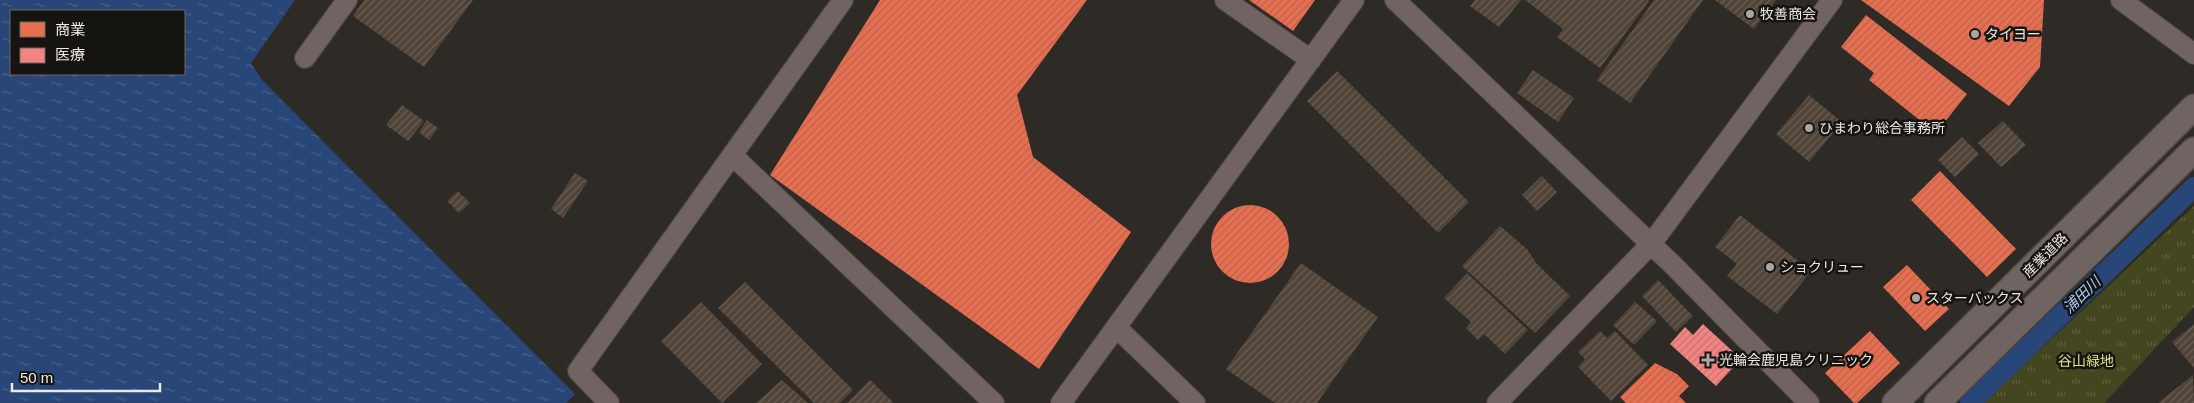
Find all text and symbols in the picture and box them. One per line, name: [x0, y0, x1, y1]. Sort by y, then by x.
place label: 牧善商会: [1760, 6, 1816, 22]
marker: 牧善商会: [1744, 8, 1756, 20]
legend: [10, 10, 185, 75]
text: 商業: [55, 21, 85, 38]
place label: タイヨー: [1985, 26, 2041, 42]
marker: タイヨー: [1969, 28, 1981, 40]
text: 医療: [55, 46, 85, 63]
place label: ひまわり総合事務所: [1819, 120, 1945, 136]
marker: ひまわり総合事務所: [1803, 122, 1815, 134]
street label: 産業道路: [2020, 230, 2070, 280]
place label: ショクリュー: [1780, 259, 1864, 275]
marker: ショクリュー: [1764, 261, 1776, 273]
water label: 浦田川: [2060, 272, 2105, 316]
place label: スターバックス: [1926, 290, 2023, 306]
marker: スターバックス: [1910, 292, 1922, 304]
place label: 光輪会鹿児島クリニック: [1719, 352, 1873, 368]
marker: 光輪会鹿児島クリニック: [1701, 353, 1715, 367]
park label: 谷山緑地: [2058, 353, 2114, 369]
scale bar: [12, 360, 160, 392]
text: 50 m: [20, 369, 53, 386]

